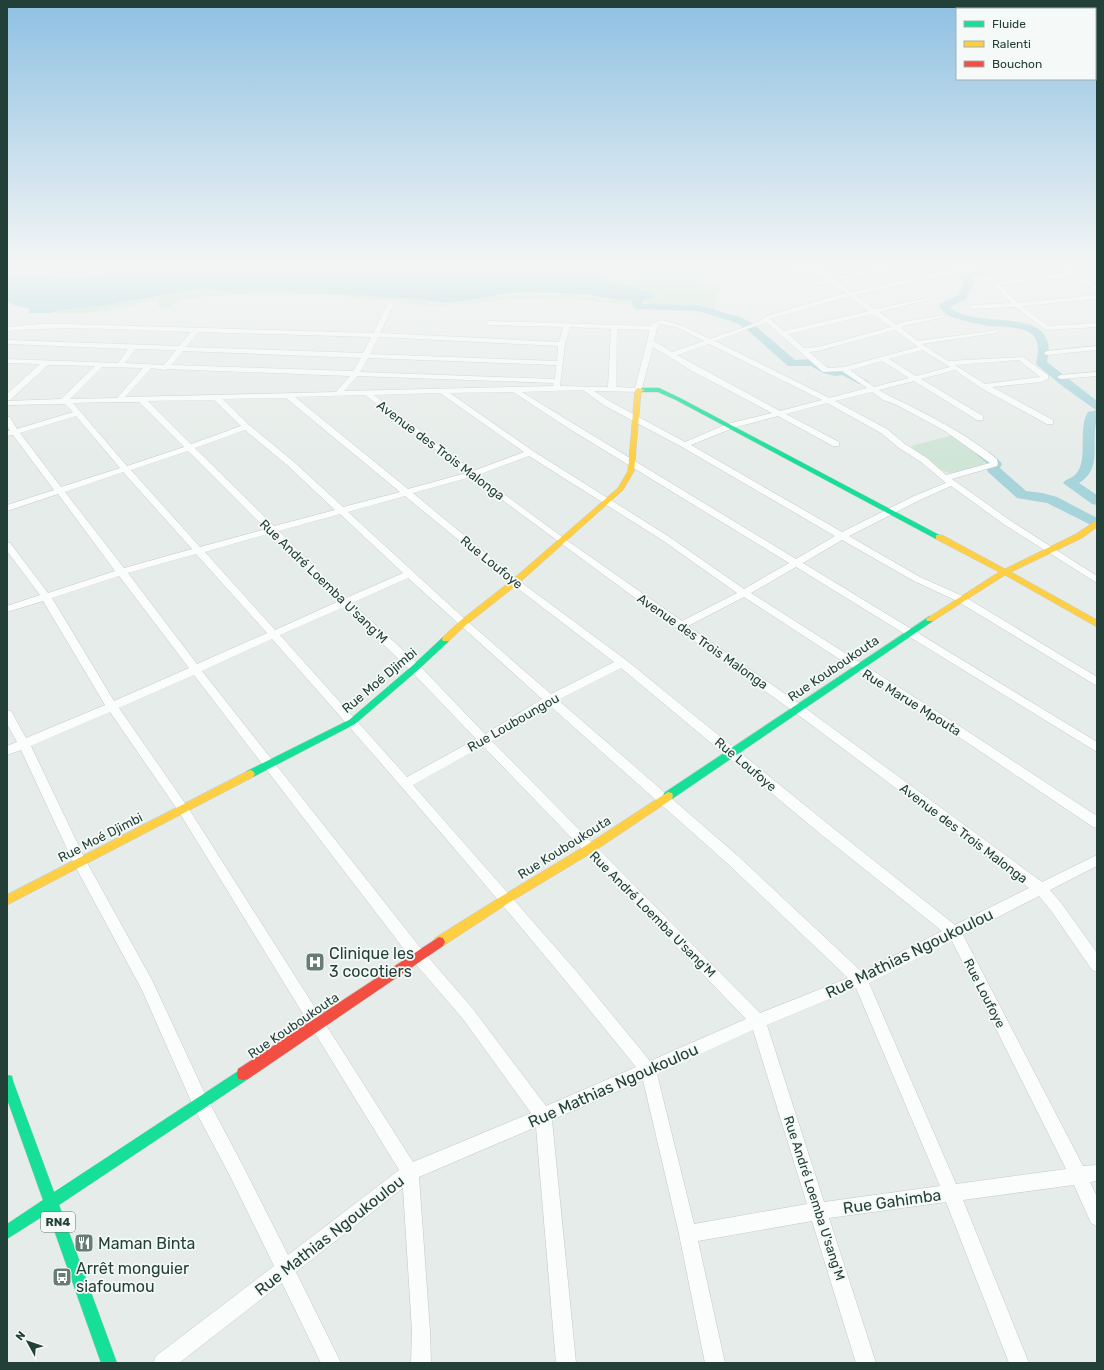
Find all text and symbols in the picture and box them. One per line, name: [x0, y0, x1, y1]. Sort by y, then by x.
legend: [956, 8, 1096, 80]
text: Fluide: [992, 17, 1026, 31]
text: Ralenti: [992, 37, 1031, 51]
text: Bouchon: [992, 57, 1042, 71]
street label: Avenue des Trois Malonga: [373, 398, 507, 504]
street label: Rue André Loemba U'sang'M: [256, 516, 391, 647]
street label: Rue Loufoye: [458, 533, 526, 592]
street label: Avenue des Trois Malonga: [634, 591, 771, 693]
street label: Rue Kouboukouta: [785, 632, 882, 704]
street label: Rue Moé Djimbi: [339, 645, 420, 716]
street label: Rue Marue Mpouta: [860, 666, 964, 739]
street label: Rue Louboungou: [465, 690, 562, 756]
street label: Rue Loufoye: [712, 734, 779, 794]
street label: Avenue des Trois Malonga: [896, 781, 1030, 887]
street label: Rue Moé Djimbi: [55, 810, 145, 865]
street label: Rue Kouboukouta: [515, 813, 613, 882]
street label: Rue André Loemba U'sang'M: [586, 848, 719, 981]
street label: Rue Mathias Ngoukoulou: [822, 905, 996, 1002]
place label: Clinique les 3 cocotiers: [329, 944, 414, 981]
hospital icon: Clinique les 3 cocotiers: [304, 951, 326, 973]
street label: Rue Loufoye: [961, 956, 1008, 1030]
street label: Rue Kouboukouta: [245, 989, 342, 1061]
street label: Rue Mathias Ngoukoulou: [525, 1039, 701, 1132]
street label: Rue André Loemba U'sang'M: [780, 1114, 848, 1282]
street label: Rue Mathias Ngoukoulou: [251, 1171, 408, 1300]
street label: Rue Gahimba: [842, 1185, 942, 1218]
road number: RN4: [41, 1212, 75, 1232]
restaurant icon: Maman Binta: [73, 1232, 95, 1254]
place label: Maman Binta: [98, 1234, 195, 1253]
place label: Arrêt monguier siafoumou: [76, 1259, 189, 1296]
bus stop icon: Arrêt monguier siafoumou: [51, 1266, 73, 1288]
north arrow: [8, 1322, 48, 1362]
text: N: [13, 1329, 28, 1343]

